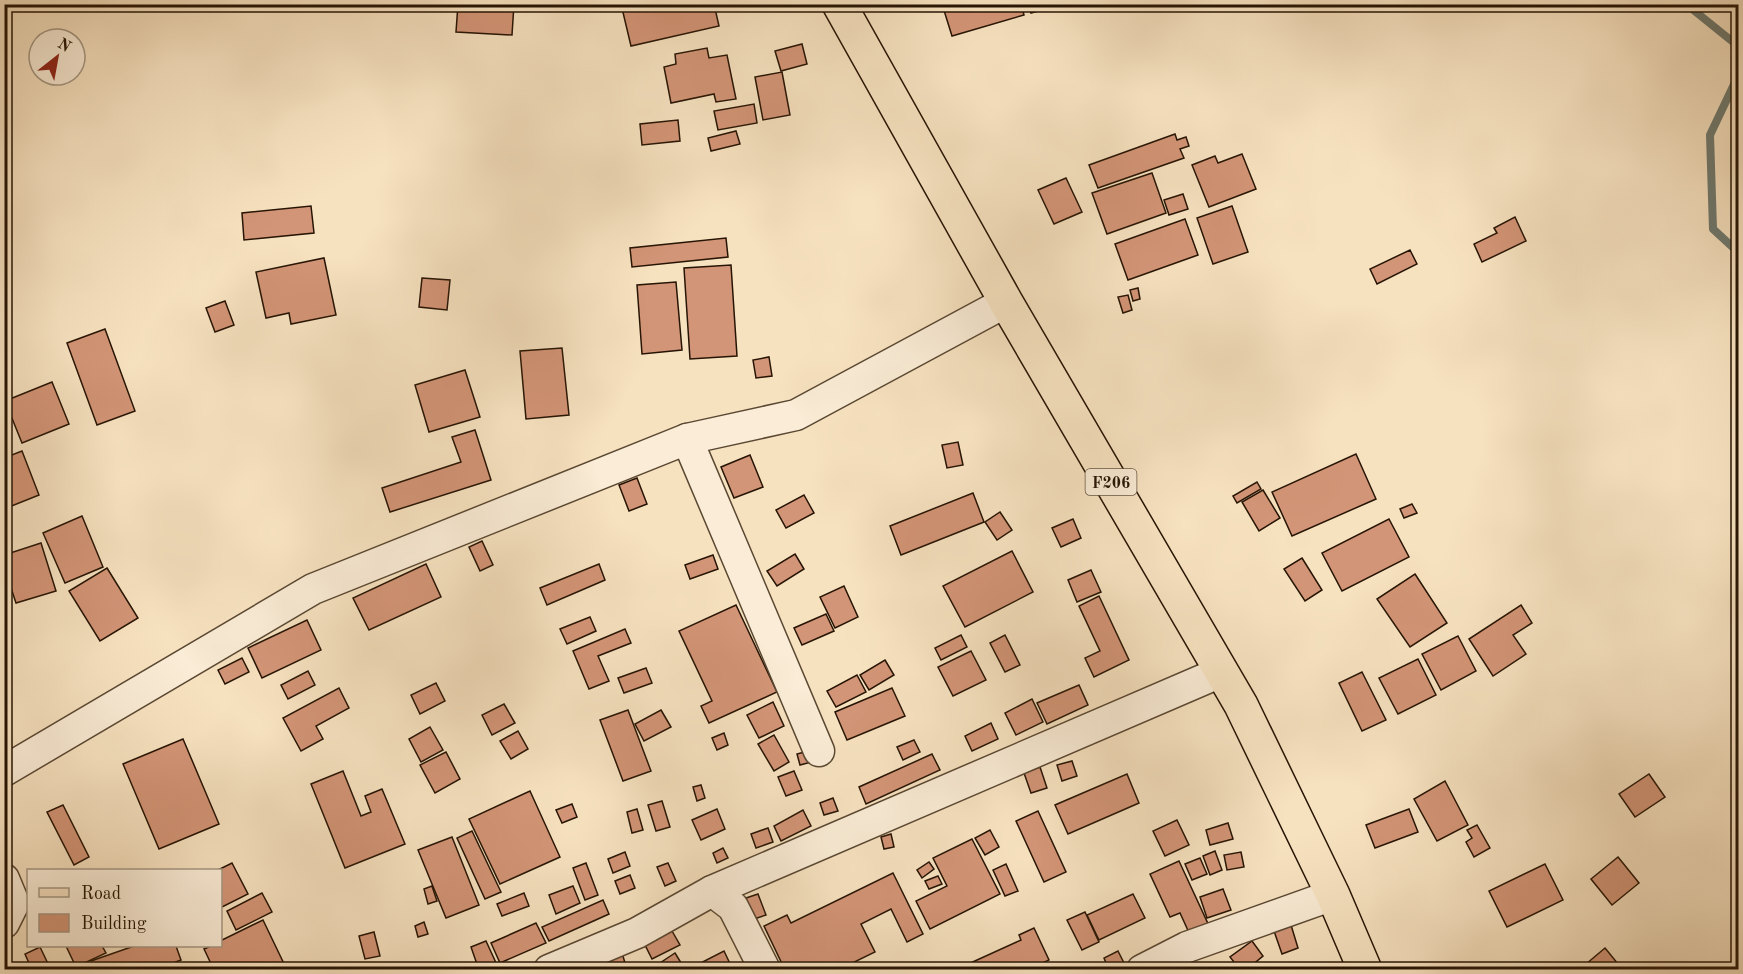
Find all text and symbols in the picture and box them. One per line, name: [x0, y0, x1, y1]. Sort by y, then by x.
north arrow: [27, 27, 87, 87]
text: N: [54, 36, 74, 56]
road number: F206: [1086, 469, 1136, 495]
legend: [27, 869, 222, 947]
text: Road: [81, 885, 121, 903]
text: Building: [81, 915, 147, 933]

